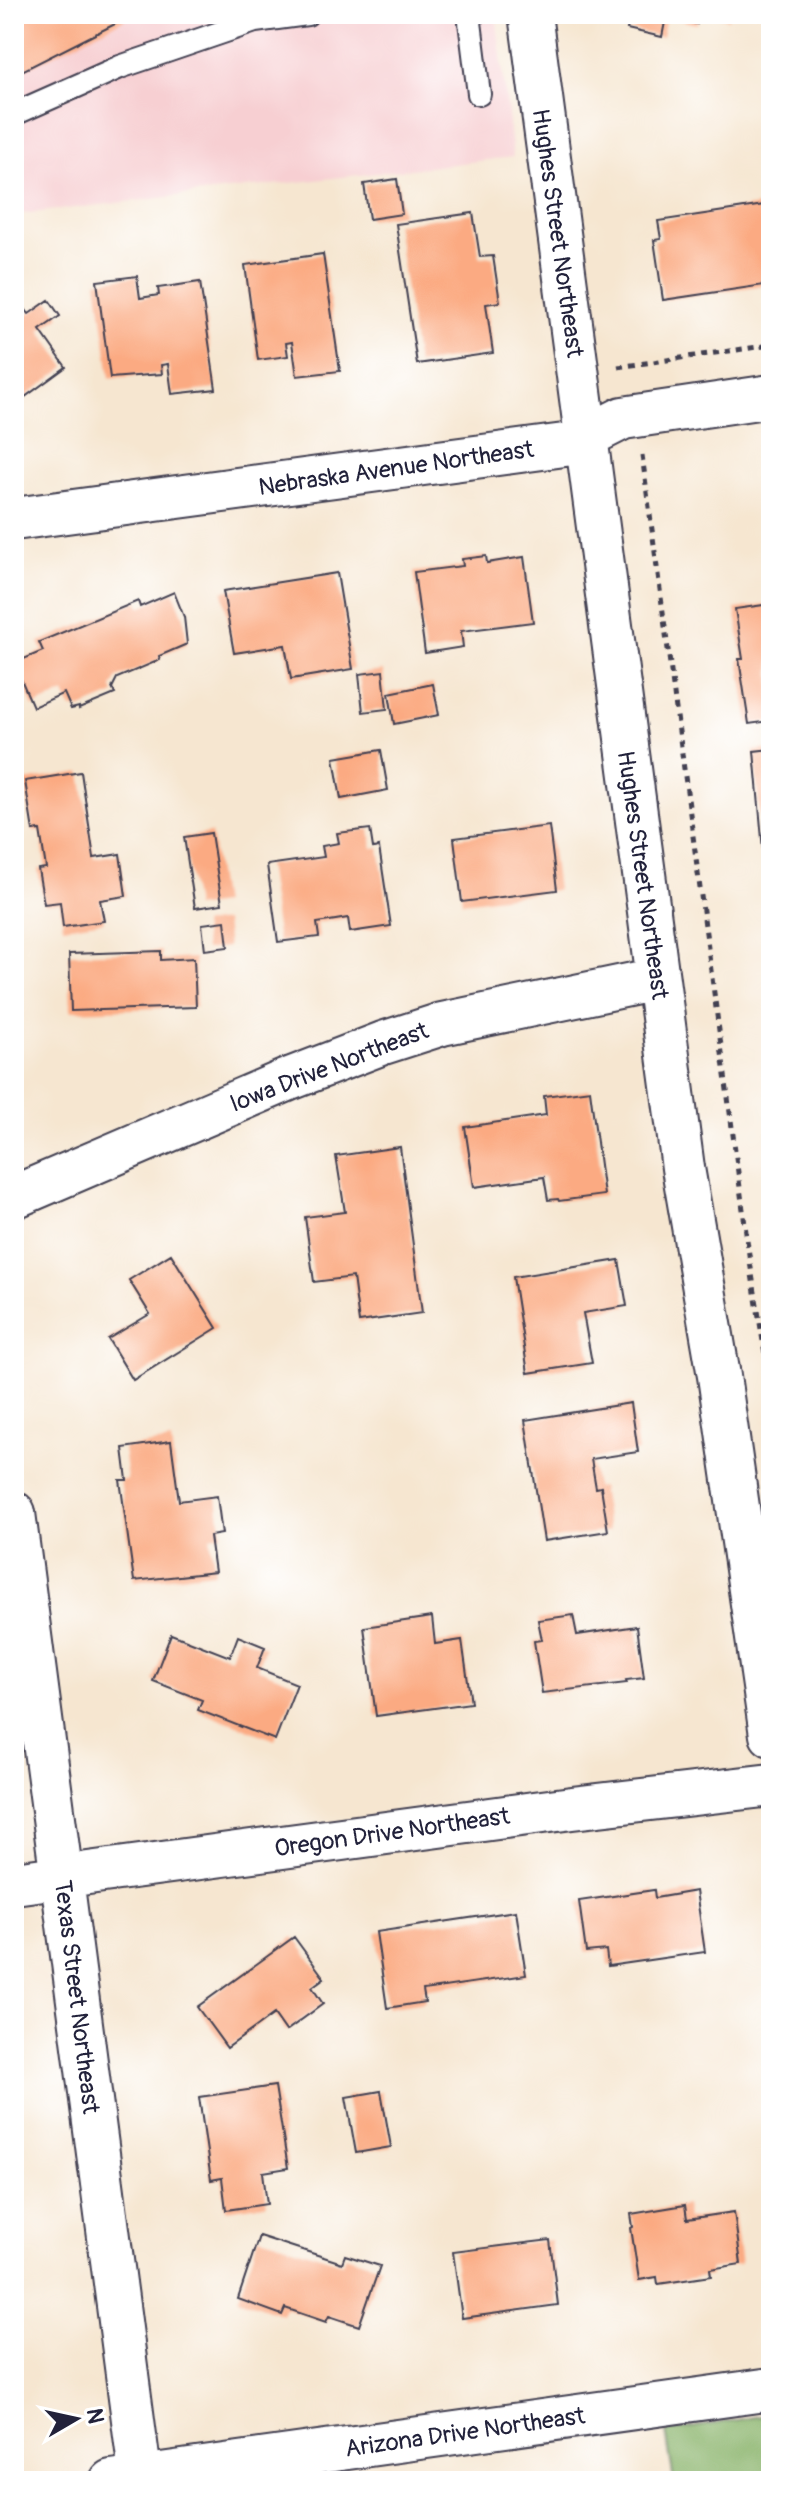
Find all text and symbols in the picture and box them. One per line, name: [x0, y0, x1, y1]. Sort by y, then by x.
street label: Hughes Street Northeast: [526, 107, 589, 360]
street label: Nebraska Avenue Northeast: [257, 435, 536, 502]
street label: Hughes Street Northeast: [611, 749, 674, 1002]
street label: Iowa Drive Northeast: [226, 1016, 433, 1119]
street label: Oregon Drive Northeast: [273, 1802, 512, 1863]
street label: Texas Street Northeast: [48, 1879, 105, 2116]
north arrow: [36, 2379, 116, 2459]
street label: Arizona Drive Northeast: [343, 2401, 587, 2464]
text: N: [80, 2406, 110, 2426]

